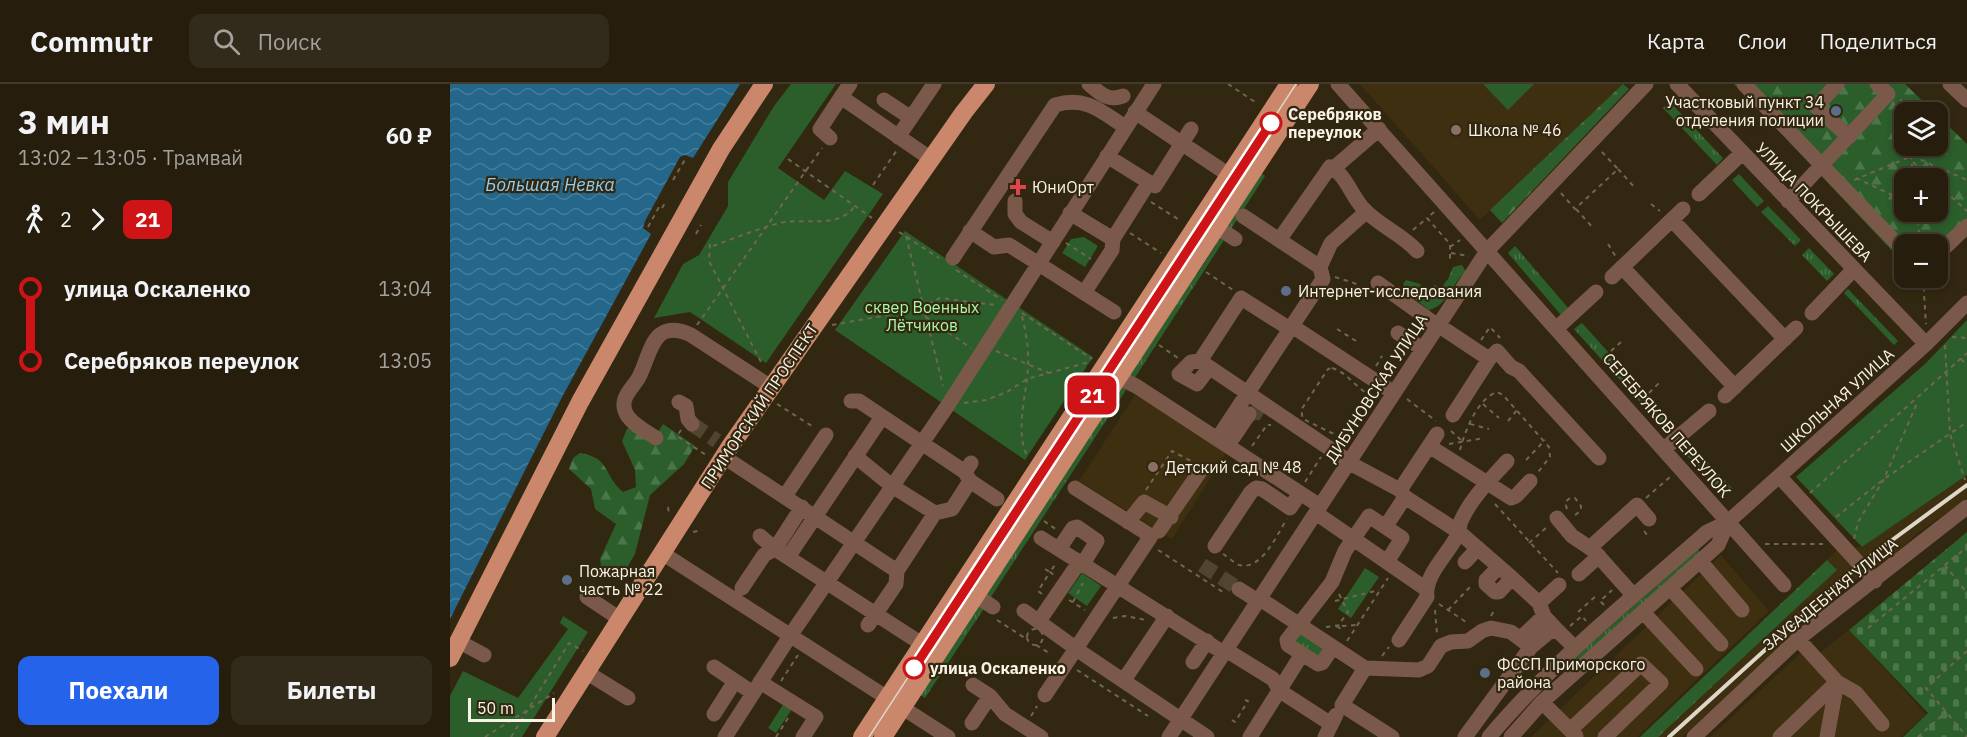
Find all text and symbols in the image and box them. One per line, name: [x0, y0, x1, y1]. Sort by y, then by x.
search box: [189, 14, 609, 68]
text: Commutr: [30, 23, 153, 60]
icon: search: [210, 25, 243, 58]
text: Поиск: [258, 27, 321, 56]
text: Карта: [1647, 27, 1705, 55]
text: Слои: [1738, 27, 1787, 55]
text: Поделиться: [1820, 27, 1937, 55]
place label: Участковый пункт 34 отделения полиции: [1665, 92, 1824, 130]
text: 3 мин: [18, 100, 110, 143]
map controls: [1894, 102, 1948, 288]
button: layers: [1894, 102, 1948, 156]
place label: Серебряков переулок: [1288, 104, 1382, 142]
marker: Участковый пункт 34 отделения полиции: [1829, 104, 1843, 118]
marker: Серебряков переулок: [1260, 112, 1282, 134]
place label: Школа № 46: [1468, 120, 1562, 140]
text: 60 ₽: [386, 121, 432, 150]
marker: Школа № 46: [1449, 123, 1463, 137]
street label: УЛИЦА ПОКРЫШЕВА: [1752, 138, 1876, 266]
text: 13:02 – 13:05 · Трамвай: [18, 144, 243, 171]
button: +: [1894, 168, 1948, 222]
water label: Большая Невка: [485, 173, 615, 196]
place label: ЮниОрт: [1032, 177, 1095, 197]
marker: ЮниОрт: [1009, 178, 1027, 196]
icon: walk: [18, 203, 51, 236]
icon: forward: [81, 203, 114, 236]
text: 21: [135, 205, 160, 233]
text: 2: [60, 206, 72, 233]
button: −: [1894, 234, 1948, 288]
text: улица Оскаленко: [64, 274, 251, 303]
text: 13:04: [378, 275, 432, 302]
place label: Интернет-исследования: [1298, 281, 1482, 301]
marker: Интернет-исследования: [1279, 284, 1293, 298]
park label: сквер Военных Лётчиков: [865, 297, 979, 335]
street label: ДИБУНОВСКАЯ УЛИЦА: [1320, 310, 1432, 466]
street label: ПРИМОРСКИЙ ПРОСПЕКТ: [696, 319, 822, 493]
street label: ШКОЛЬНАЯ УЛИЦА: [1776, 344, 1898, 456]
text: Серебряков переулок: [64, 346, 299, 375]
text: 13:05: [378, 347, 432, 374]
street label: СЕРЕБРЯКОВ ПЕРЕУЛОК: [1599, 349, 1735, 501]
line badge: 21: [1065, 376, 1119, 414]
text: 21: [1079, 381, 1105, 409]
place label: Детский сад № 48: [1165, 457, 1302, 477]
marker: Детский сад № 48: [1146, 460, 1160, 474]
street label: ЗАУСАДЕБНАЯ УЛИЦА: [1758, 533, 1902, 655]
place label: Пожарная часть № 22: [579, 561, 663, 599]
marker: Пожарная часть № 22: [560, 573, 574, 587]
place label: ФССП Приморского района: [1497, 654, 1645, 692]
button: Поехали: [18, 656, 219, 725]
button: Билеты: [231, 656, 432, 725]
marker: улица Оскаленко: [903, 657, 925, 679]
place label: улица Оскаленко: [930, 658, 1066, 678]
marker: ФССП Приморского района: [1478, 666, 1492, 680]
scale bar: [468, 695, 555, 722]
text: 50 m: [477, 698, 514, 718]

